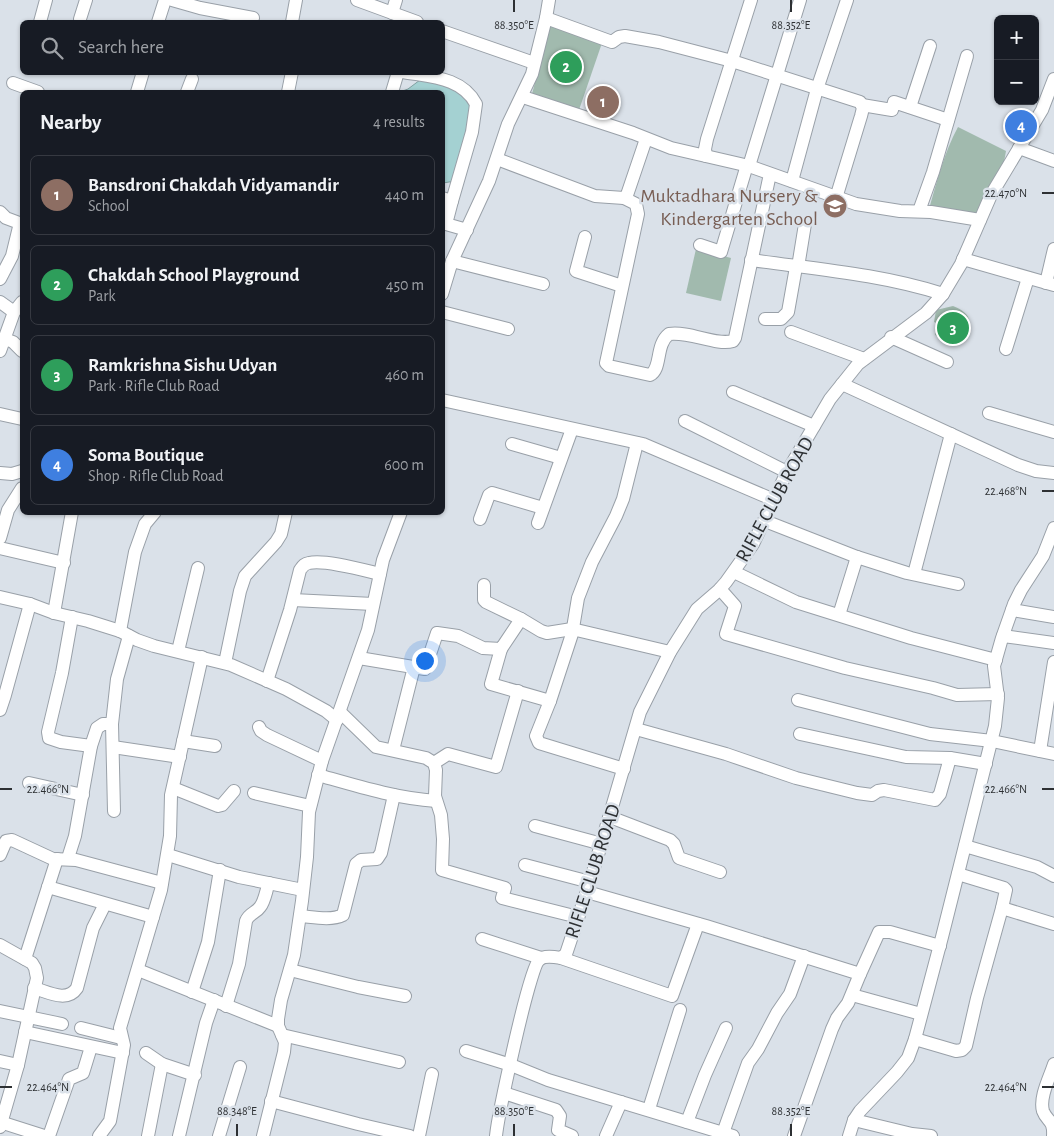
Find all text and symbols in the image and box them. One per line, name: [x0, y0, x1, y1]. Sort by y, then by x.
map controls: [994, 15, 1039, 105]
button: +: [994, 15, 1039, 60]
text: 88.350°E: [494, 19, 534, 31]
text: 88.352°E: [772, 19, 811, 31]
search box: [20, 20, 445, 75]
icon: search: [38, 34, 66, 62]
text: Search here: [78, 38, 164, 57]
pin: 2: [550, 48, 582, 86]
button: −: [994, 60, 1039, 105]
pin: 1: [587, 83, 619, 121]
pin: 4: [1005, 107, 1037, 145]
text: Nearby: [40, 112, 101, 133]
text: 4 results: [373, 114, 425, 130]
text: Bansdroni Chakdah Vidyamandir: [88, 176, 339, 195]
place label: Muktadhara Nursery & Kindergarten School: [640, 186, 818, 229]
text: 1: [54, 187, 60, 203]
text: 440 m: [385, 187, 424, 203]
text: 22.470°N: [985, 187, 1027, 199]
school or university icon: Muktadhara Nursery & Kindergarten School: [822, 193, 848, 219]
text: School: [88, 198, 129, 214]
text: Chakdah School Playground: [88, 266, 300, 285]
text: 2: [53, 277, 61, 293]
text: 450 m: [386, 277, 424, 293]
text: Park: [88, 288, 116, 304]
pin: 3: [937, 309, 969, 347]
text: Ramkrishna Sishu Udyan: [88, 356, 277, 375]
text: 3: [54, 367, 60, 383]
text: 460 m: [385, 367, 424, 383]
text: Park · Rifle Club Road: [88, 378, 220, 394]
street label: RIFLE CLUB ROAD: [732, 434, 817, 565]
text: Soma Boutique: [88, 446, 204, 465]
text: 4: [53, 457, 61, 473]
text: 600 m: [384, 457, 424, 473]
text: Shop · Rifle Club Road: [88, 468, 224, 484]
text: 22.468°N: [985, 485, 1027, 497]
your location: [412, 648, 438, 674]
text: 22.466°N: [27, 783, 69, 795]
text: 22.466°N: [985, 783, 1027, 795]
street label: RIFLE CLUB ROAD: [562, 802, 624, 941]
text: 22.464°N: [27, 1081, 69, 1093]
text: 22.464°N: [985, 1081, 1027, 1093]
text: 88.348°E: [217, 1105, 257, 1117]
text: 88.350°E: [494, 1105, 534, 1117]
text: 88.352°E: [772, 1105, 811, 1117]

